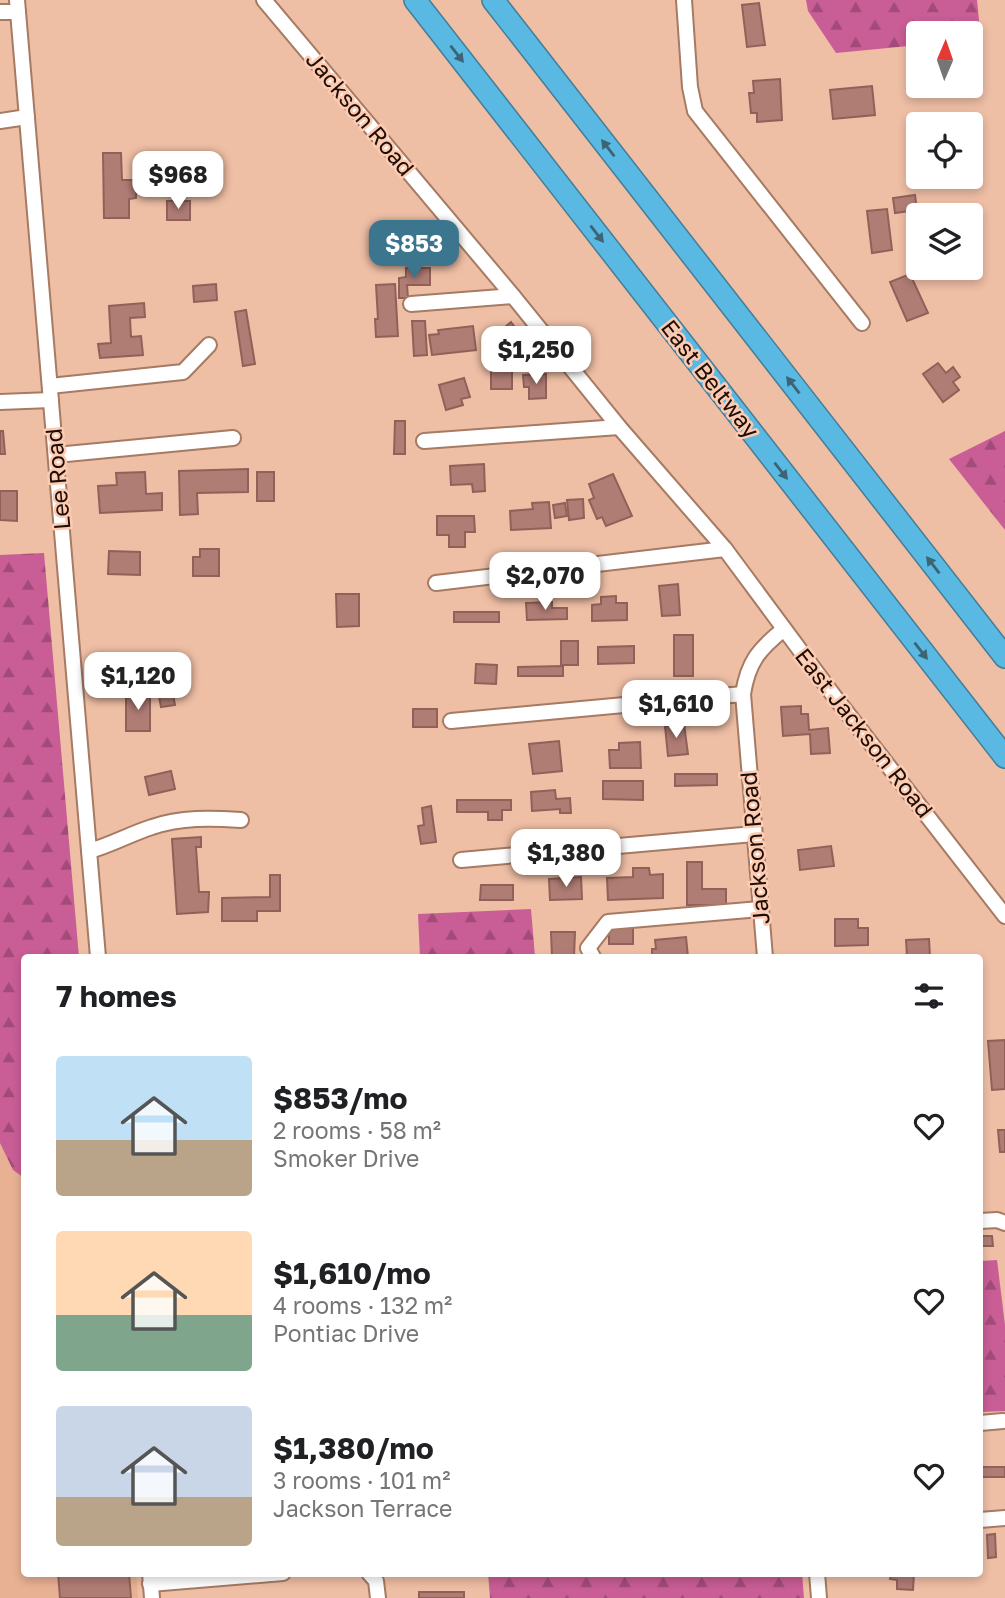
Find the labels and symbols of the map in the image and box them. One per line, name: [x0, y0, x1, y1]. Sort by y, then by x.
north arrow: [906, 21, 984, 98]
one-way arrow: [450, 44, 465, 62]
street label: Jackson Road: [301, 46, 421, 181]
one-way arrow: [601, 139, 616, 157]
pin: $968: [137, 152, 219, 211]
pin: $853: [373, 220, 455, 280]
one-way arrow: [589, 224, 604, 242]
street label: East Beltway: [656, 314, 766, 443]
pin: $1,250: [479, 326, 593, 386]
one-way arrow: [787, 376, 801, 394]
street label: Lee Road: [39, 427, 75, 531]
one-way arrow: [774, 462, 789, 480]
pin: $2,070: [488, 552, 602, 612]
one-way arrow: [925, 556, 940, 574]
one-way arrow: [914, 641, 929, 659]
street label: East Jackson Road: [790, 642, 940, 823]
pin: $1,120: [81, 652, 195, 712]
pin: $1,610: [619, 680, 733, 740]
street label: Jackson Road: [733, 770, 775, 926]
pin: $1,380: [509, 830, 623, 889]

